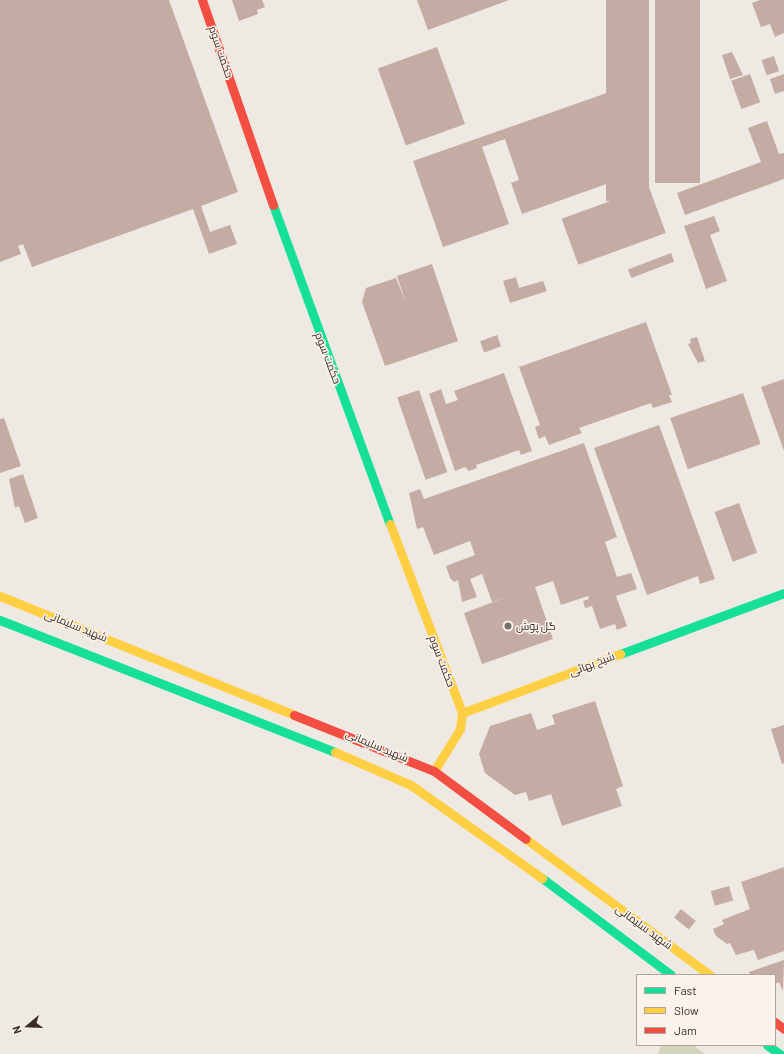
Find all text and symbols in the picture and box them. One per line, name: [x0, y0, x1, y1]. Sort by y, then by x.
street label: حکمت سوم: [206, 24, 236, 80]
street label: حکمت سوم: [312, 330, 344, 386]
street label: شهید سلیمانی: [43, 607, 109, 645]
place label: گل پوش: [516, 619, 556, 633]
marker: گل پوش: [503, 621, 513, 631]
street label: حکمت سوم: [426, 633, 458, 689]
street label: شیخ بهائی: [567, 649, 617, 679]
street label: شهید سلیمانی: [344, 727, 410, 765]
street label: شهید سلیمانی: [613, 902, 675, 952]
legend: [636, 974, 776, 1046]
text: Fast: [674, 983, 697, 997]
text: Slow: [674, 1003, 699, 1017]
north arrow: [8, 1006, 48, 1046]
text: Jam: [674, 1023, 697, 1037]
text: N: [9, 1024, 24, 1036]

